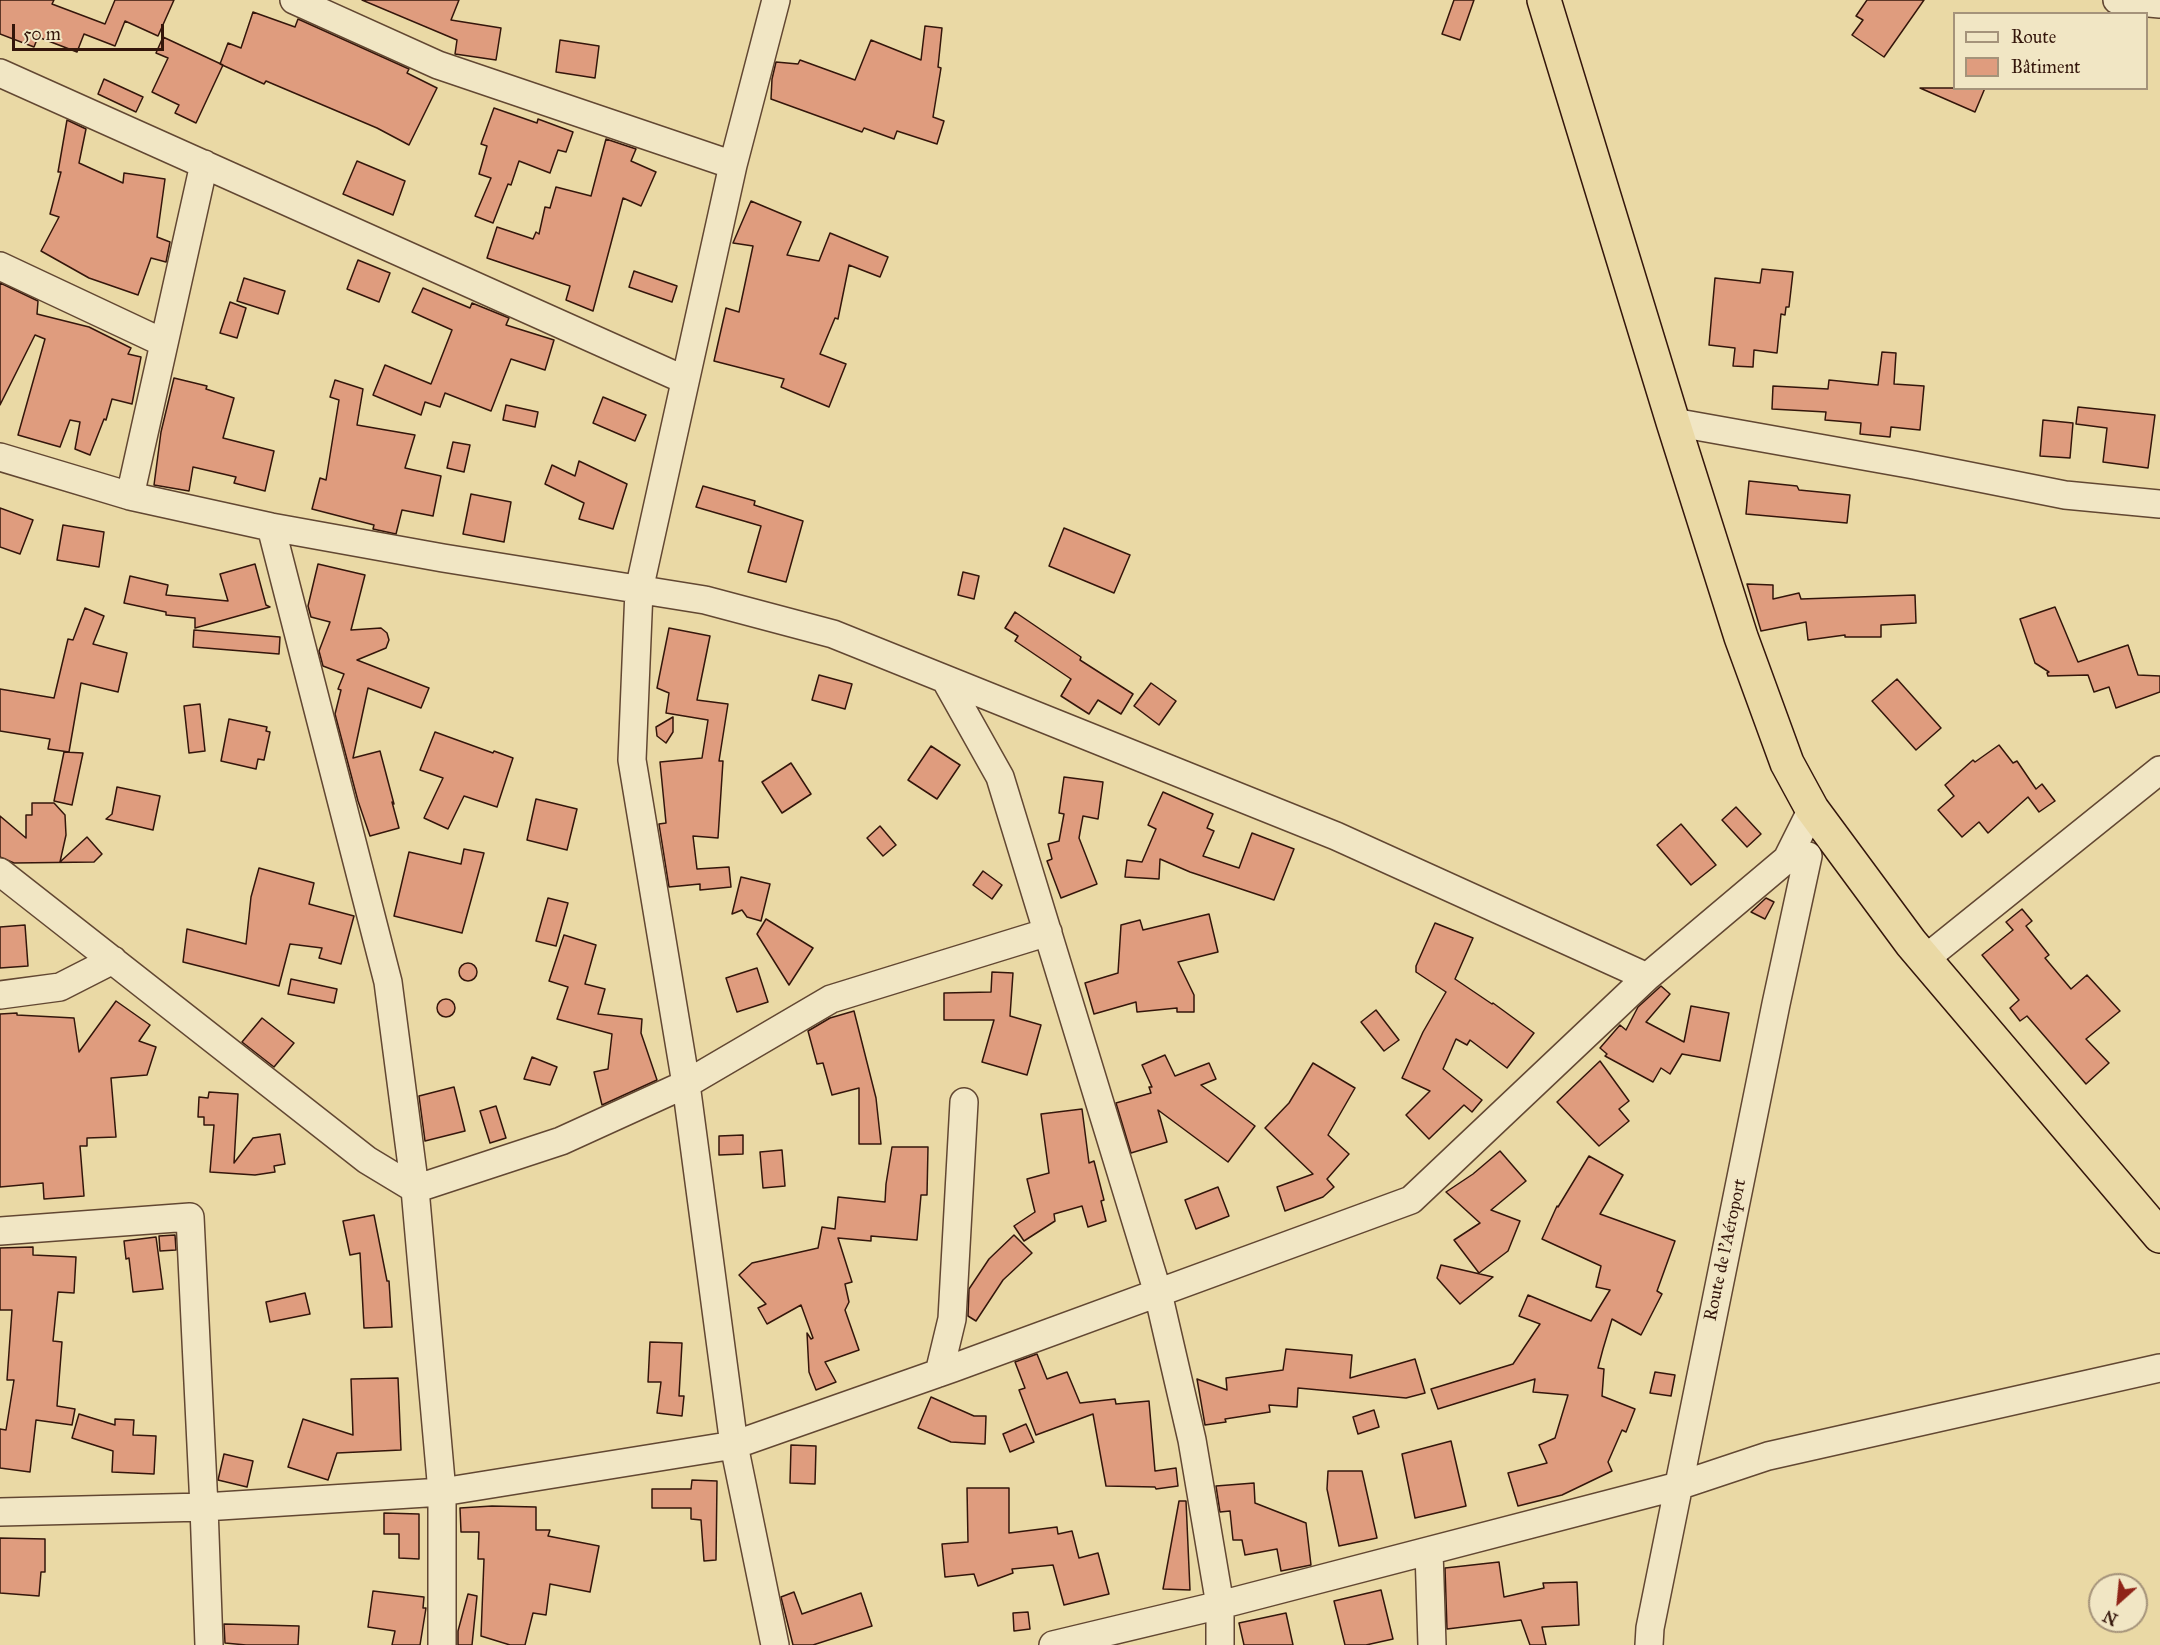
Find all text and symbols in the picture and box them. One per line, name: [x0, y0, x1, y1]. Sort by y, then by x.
scale bar: [15, 12, 166, 50]
legend: [1953, 12, 2148, 90]
text: 50 m: [23, 23, 61, 45]
text: Route: [2011, 26, 2056, 48]
text: Bâtiment: [2011, 56, 2080, 78]
street label: Route de l'Aéroport: [1700, 1177, 1752, 1323]
north arrow: [2088, 1573, 2148, 1633]
text: N: [2100, 1606, 2121, 1629]

